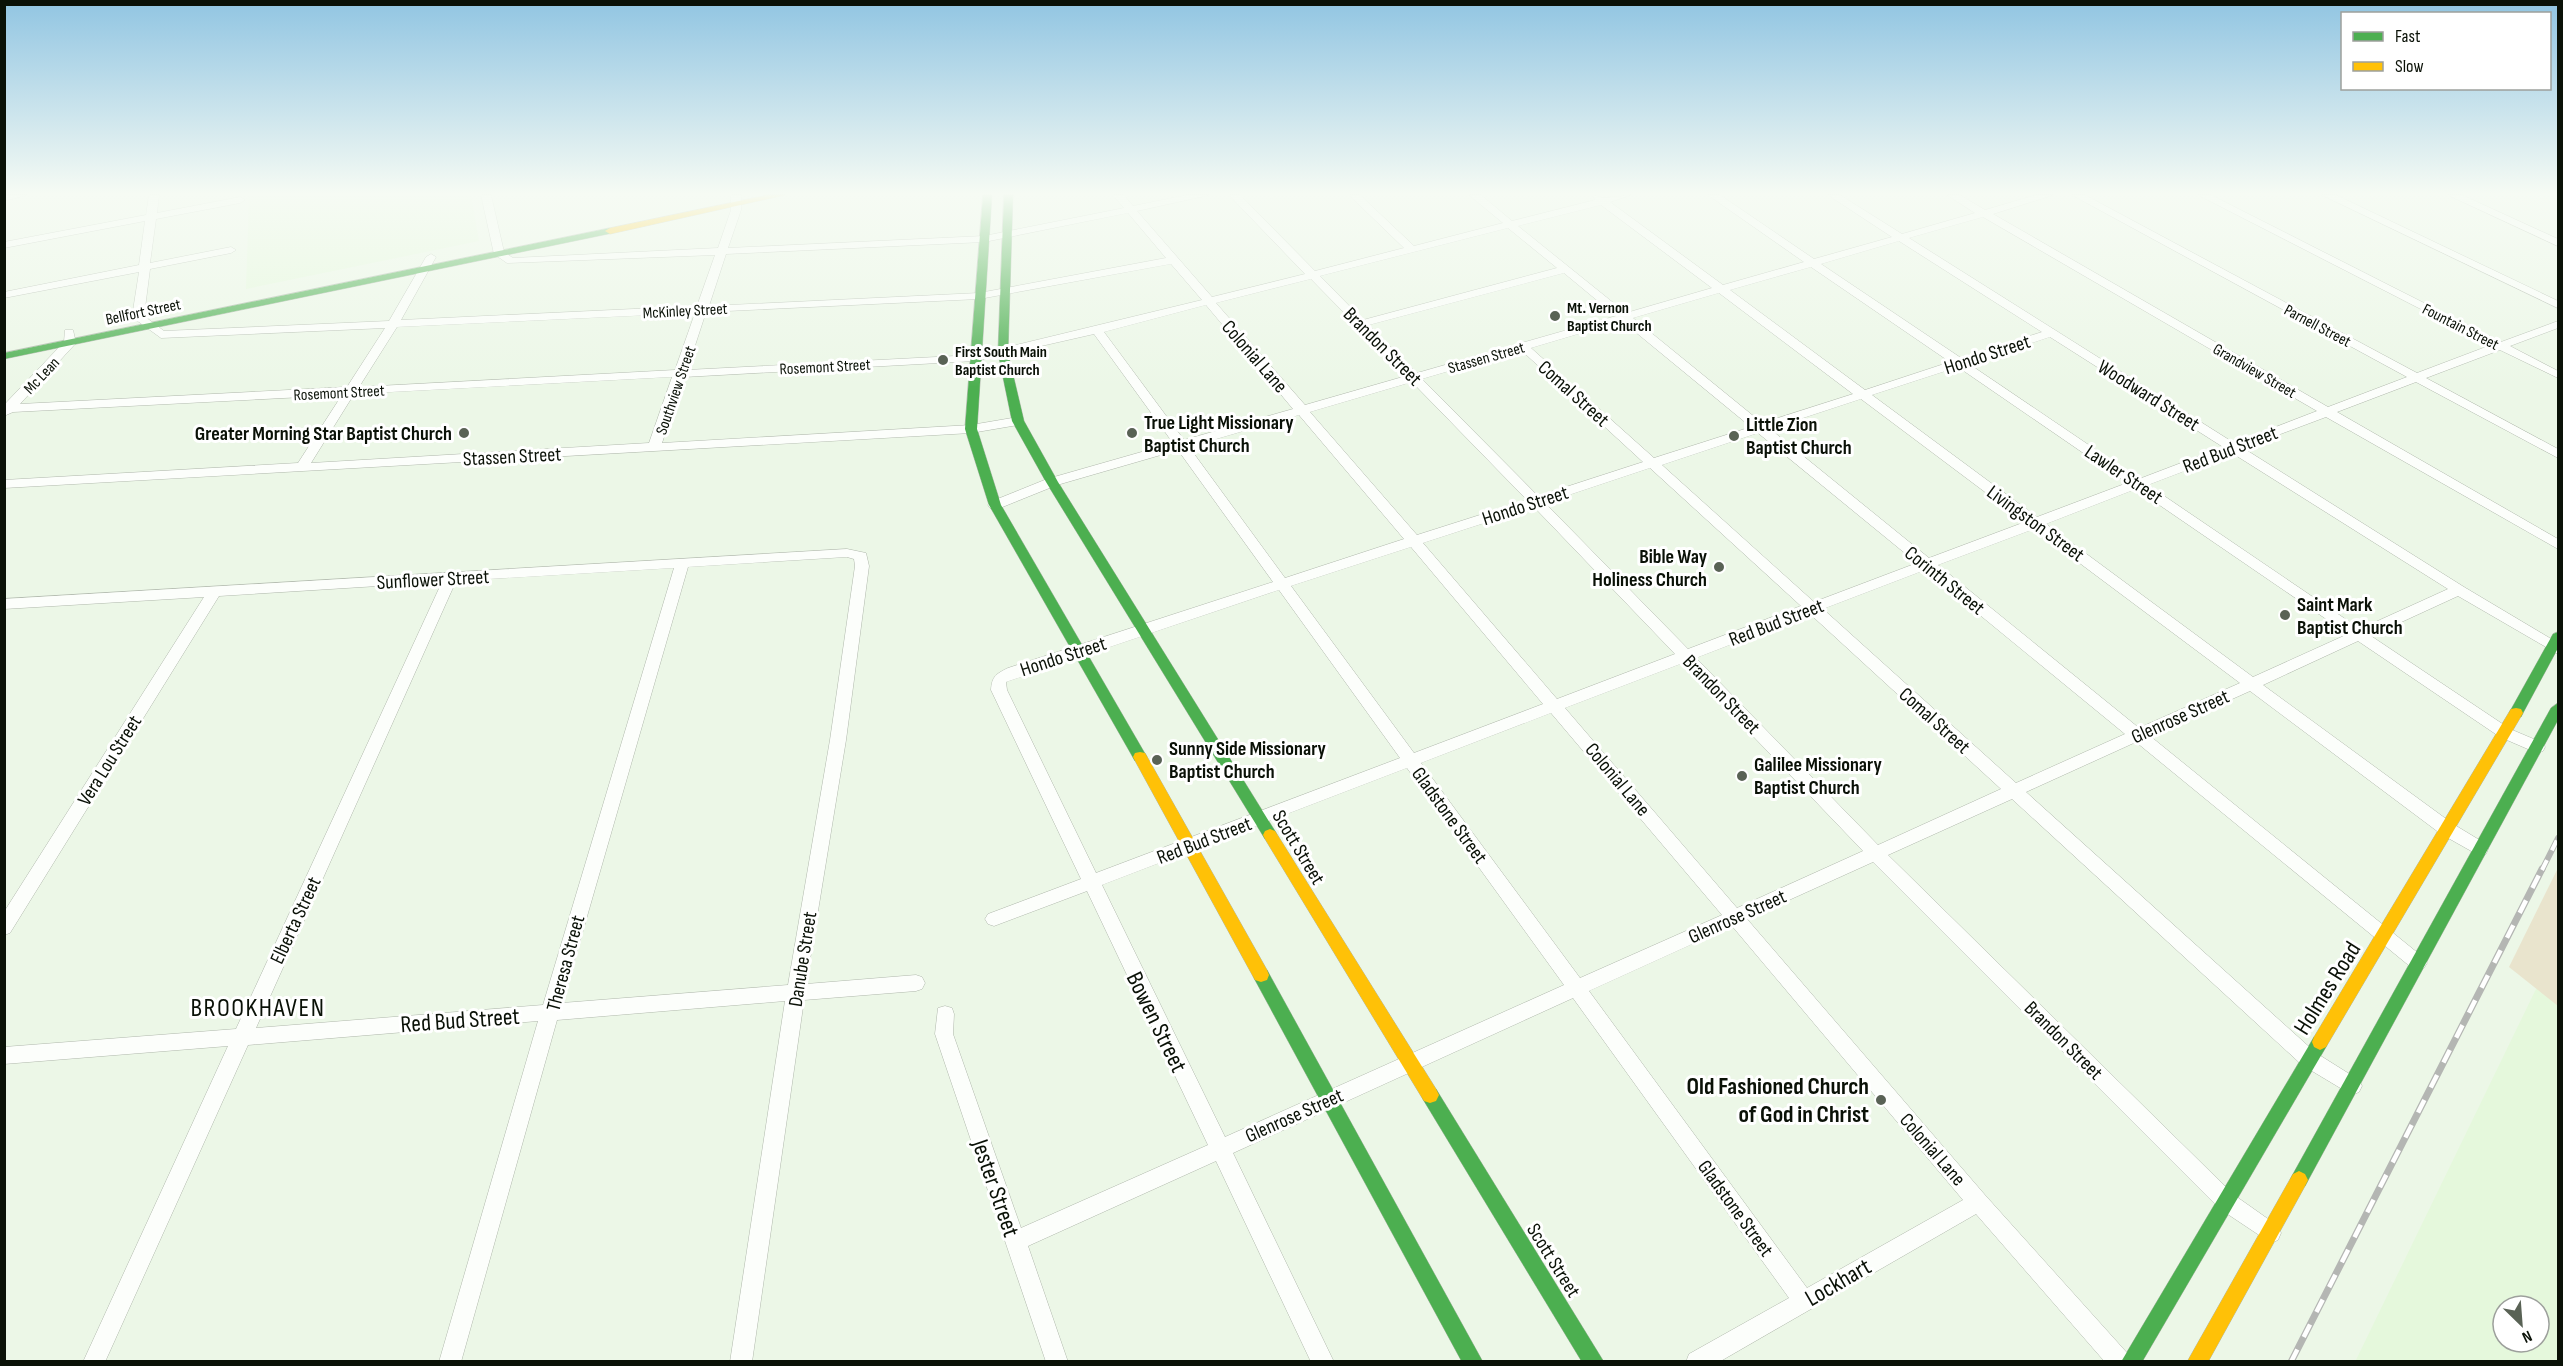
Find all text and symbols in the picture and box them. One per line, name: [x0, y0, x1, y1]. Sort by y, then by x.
legend: [2341, 12, 2551, 90]
text: Fast: [2395, 26, 2421, 47]
text: Slow: [2395, 56, 2424, 77]
street label: Bellfort Street: [104, 295, 183, 330]
place label: Mt. Vernon Baptist Church: [1567, 299, 1652, 336]
street label: McKinley Street: [642, 300, 728, 323]
street label: Fountain Street: [2419, 300, 2502, 355]
street label: Parnell Street: [2281, 301, 2354, 352]
street label: Brandon Street: [1338, 302, 1427, 391]
marker: Mt. Vernon Baptist Church: [1548, 309, 1562, 323]
street label: Colonial Lane: [1216, 315, 1292, 398]
street label: Hondo Street: [1941, 330, 2033, 380]
street label: Stassen Street: [1446, 338, 1527, 378]
street label: Grandview Street: [2209, 340, 2299, 403]
street label: Southview Street: [652, 343, 701, 437]
place label: First South Main Baptist Church: [955, 343, 1047, 380]
marker: First South Main Baptist Church: [936, 353, 950, 367]
street label: Mc Lean: [20, 354, 64, 398]
street label: Woodward Street: [2093, 355, 2204, 437]
street label: Rosemont Street: [779, 356, 871, 379]
street label: Comal Street: [1533, 356, 1614, 432]
street label: Rosemont Street: [293, 382, 385, 405]
place label: True Light Missionary Baptist Church: [1144, 411, 1294, 458]
place label: Little Zion Baptist Church: [1746, 413, 1852, 460]
street label: Red Bud Street: [2180, 421, 2281, 479]
place label: Greater Morning Star Baptist Church: [195, 422, 452, 446]
marker: Greater Morning Star Baptist Church: [457, 426, 471, 440]
marker: True Light Missionary Baptist Church: [1125, 426, 1139, 440]
marker: Little Zion Baptist Church: [1727, 429, 1741, 443]
street label: Lawler Street: [2080, 440, 2167, 510]
street label: Stassen Street: [462, 442, 562, 472]
street label: Livingston Street: [1982, 480, 2089, 567]
street label: Hondo Street: [1479, 481, 1571, 531]
street label: Corinth Street: [1900, 541, 1989, 620]
place label: Bible Way Holiness Church: [1592, 545, 1708, 592]
marker: Bible Way Holiness Church: [1712, 560, 1726, 574]
street label: Sunflower Street: [376, 565, 490, 595]
place label: Saint Mark Baptist Church: [2297, 593, 2403, 640]
street label: Red Bud Street: [1726, 594, 1827, 652]
marker: Saint Mark Baptist Church: [2278, 608, 2292, 622]
street label: Hondo Street: [1017, 632, 1109, 682]
street label: Brandon Street: [1678, 650, 1765, 739]
street label: Comal Street: [1894, 683, 1975, 759]
street label: Glenrose Street: [2128, 685, 2233, 749]
street label: Vera Lou Street: [73, 711, 147, 810]
place label: Sunny Side Missionary Baptist Church: [1169, 737, 1327, 784]
street label: Colonial Lane: [1580, 738, 1655, 821]
marker: Sunny Side Missionary Baptist Church: [1150, 753, 1164, 767]
place label: Galilee Missionary Baptist Church: [1754, 753, 1882, 800]
street label: Gladstone Street: [1406, 763, 1492, 868]
marker: Galilee Missionary Baptist Church: [1735, 769, 1749, 783]
street label: Scott Street: [1267, 806, 1330, 889]
street label: Red Bud Street: [1154, 812, 1255, 870]
street label: Elberta Street: [265, 873, 327, 968]
street label: Glenrose Street: [1685, 885, 1790, 949]
street label: Danube Street: [784, 910, 822, 1008]
street label: Theresa Street: [542, 913, 590, 1014]
street label: Holmes Road: [2288, 936, 2367, 1040]
street label: Bowen Street: [1120, 967, 1193, 1077]
district label: BROOKHAVEN: [191, 993, 325, 1024]
street label: Brandon Street: [2019, 996, 2108, 1085]
street label: Red Bud Street: [399, 1002, 521, 1039]
place label: Old Fashioned Church of God in Christ: [1687, 1072, 1869, 1129]
street label: Glenrose Street: [1242, 1084, 1347, 1148]
marker: Old Fashioned Church of God in Christ: [1874, 1093, 1888, 1107]
street label: Colonial Lane: [1894, 1108, 1970, 1191]
street label: Jester Street: [965, 1135, 1026, 1241]
street label: Gladstone Street: [1692, 1156, 1778, 1261]
street label: Scott Street: [1521, 1219, 1585, 1302]
street label: Lockhart: [1800, 1252, 1876, 1313]
north arrow: [2491, 1294, 2551, 1354]
text: N: [2519, 1326, 2535, 1347]

